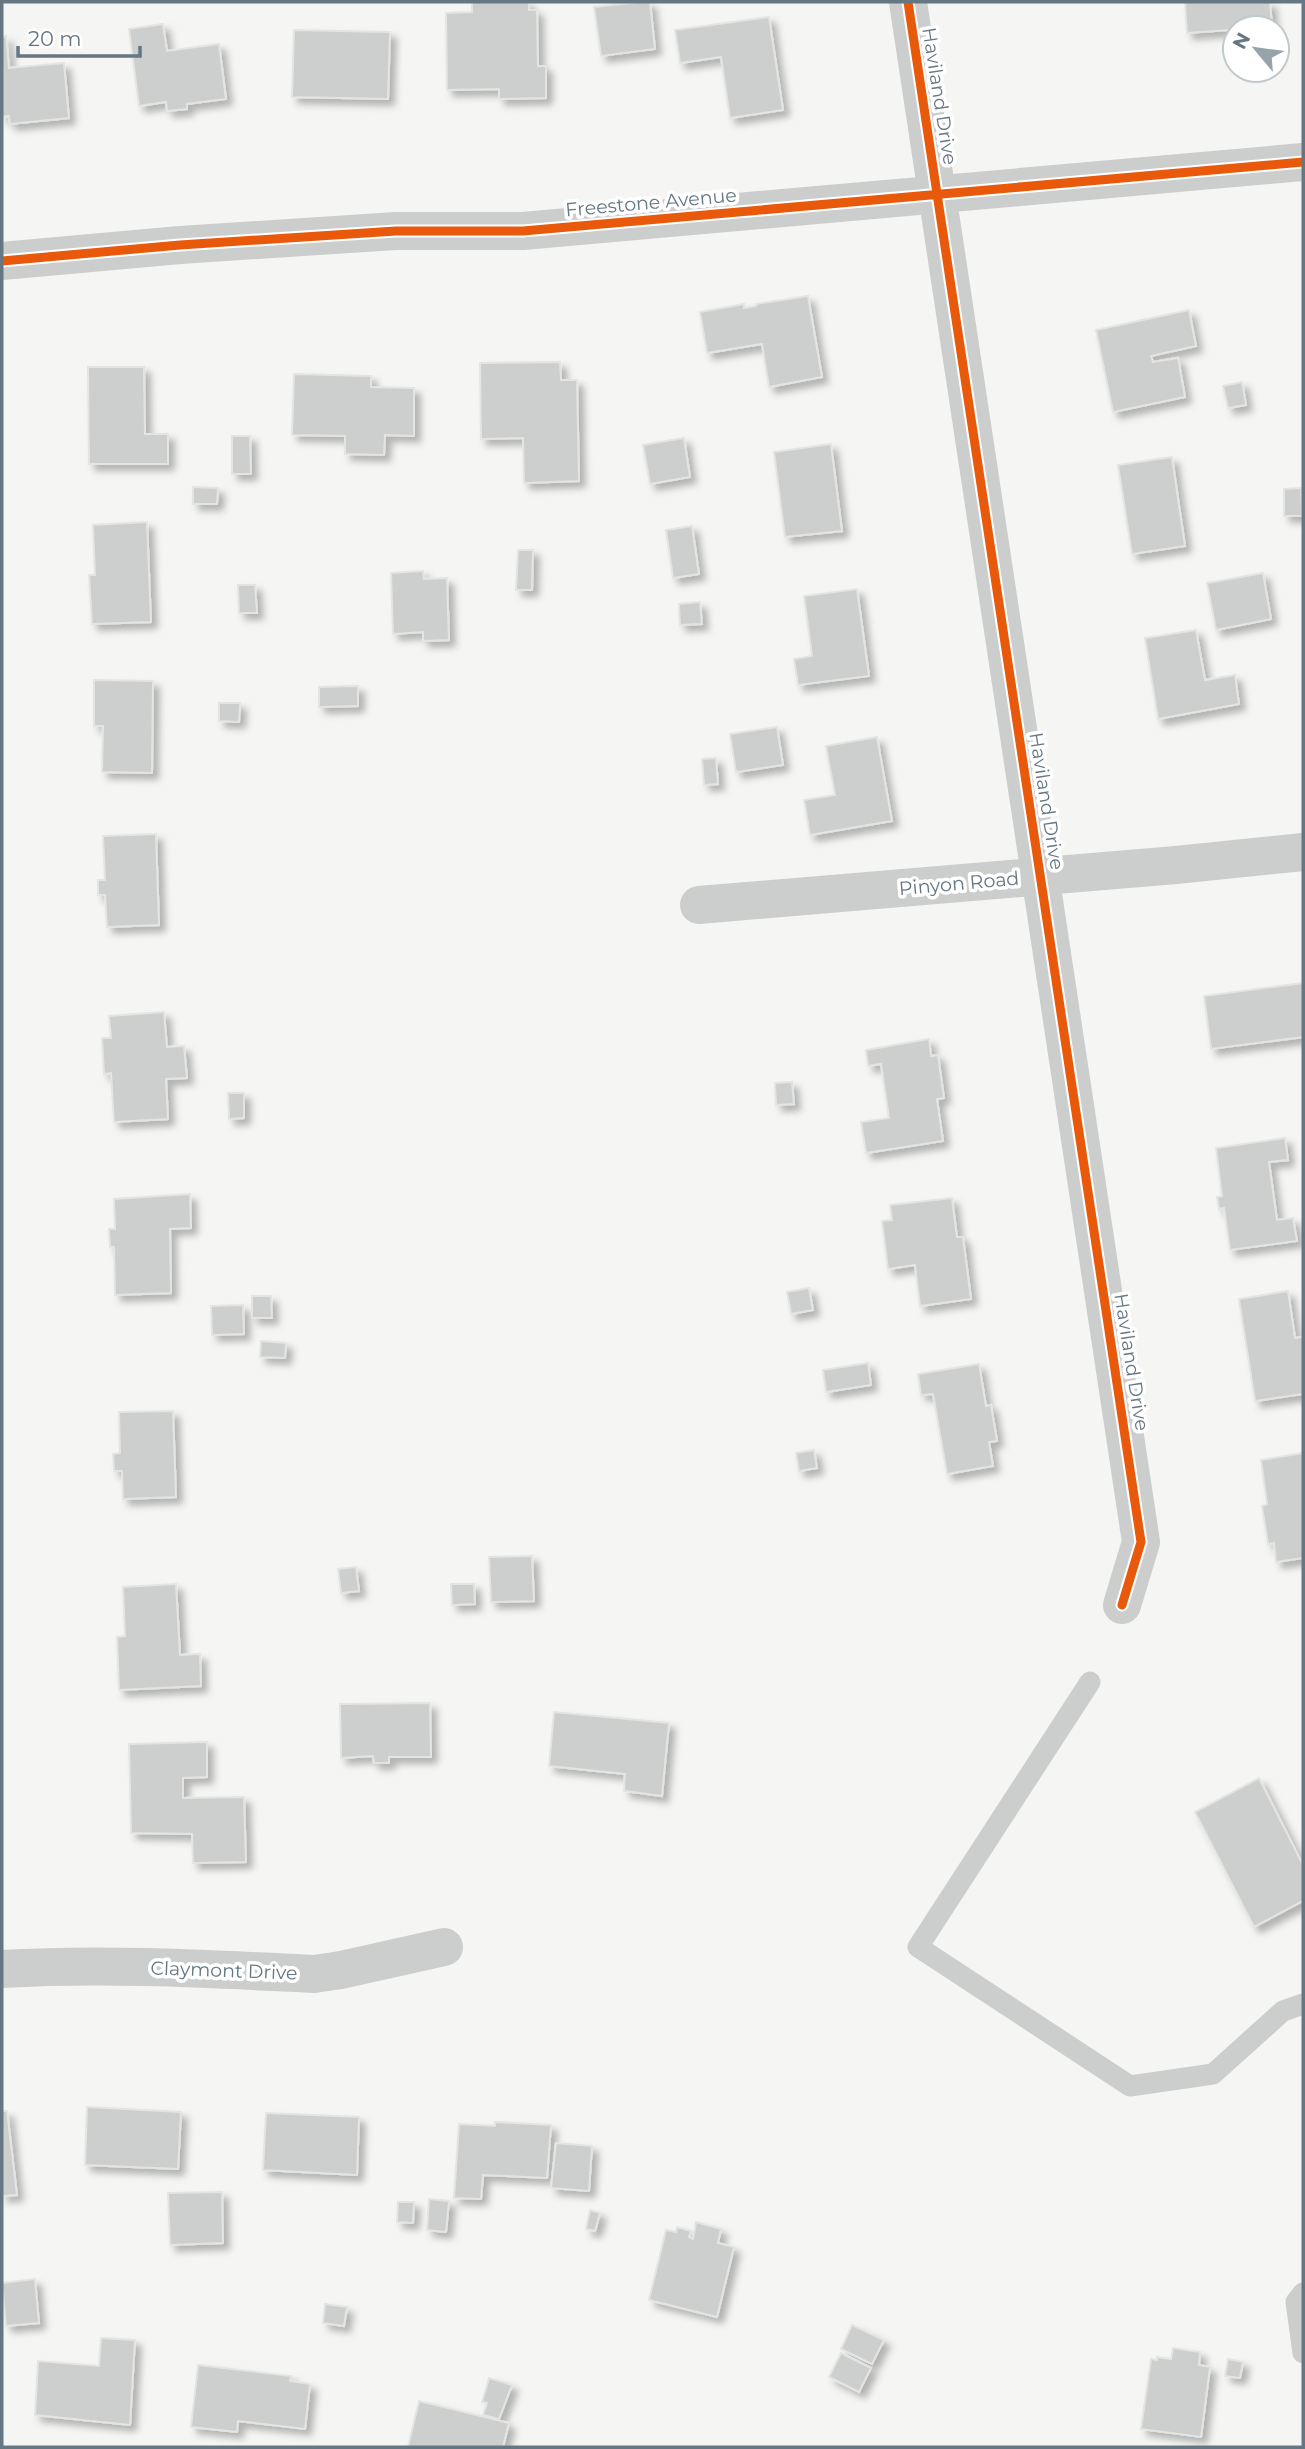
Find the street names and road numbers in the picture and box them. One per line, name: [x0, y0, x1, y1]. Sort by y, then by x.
street label: Haviland Drive: [917, 26, 962, 166]
street label: Freestone Avenue: [565, 184, 738, 221]
street label: Haviland Drive: [1024, 731, 1069, 871]
street label: Pinyon Road: [898, 867, 1020, 900]
street label: Haviland Drive: [1109, 1292, 1154, 1432]
street label: Claymont Drive: [150, 1956, 298, 1985]

